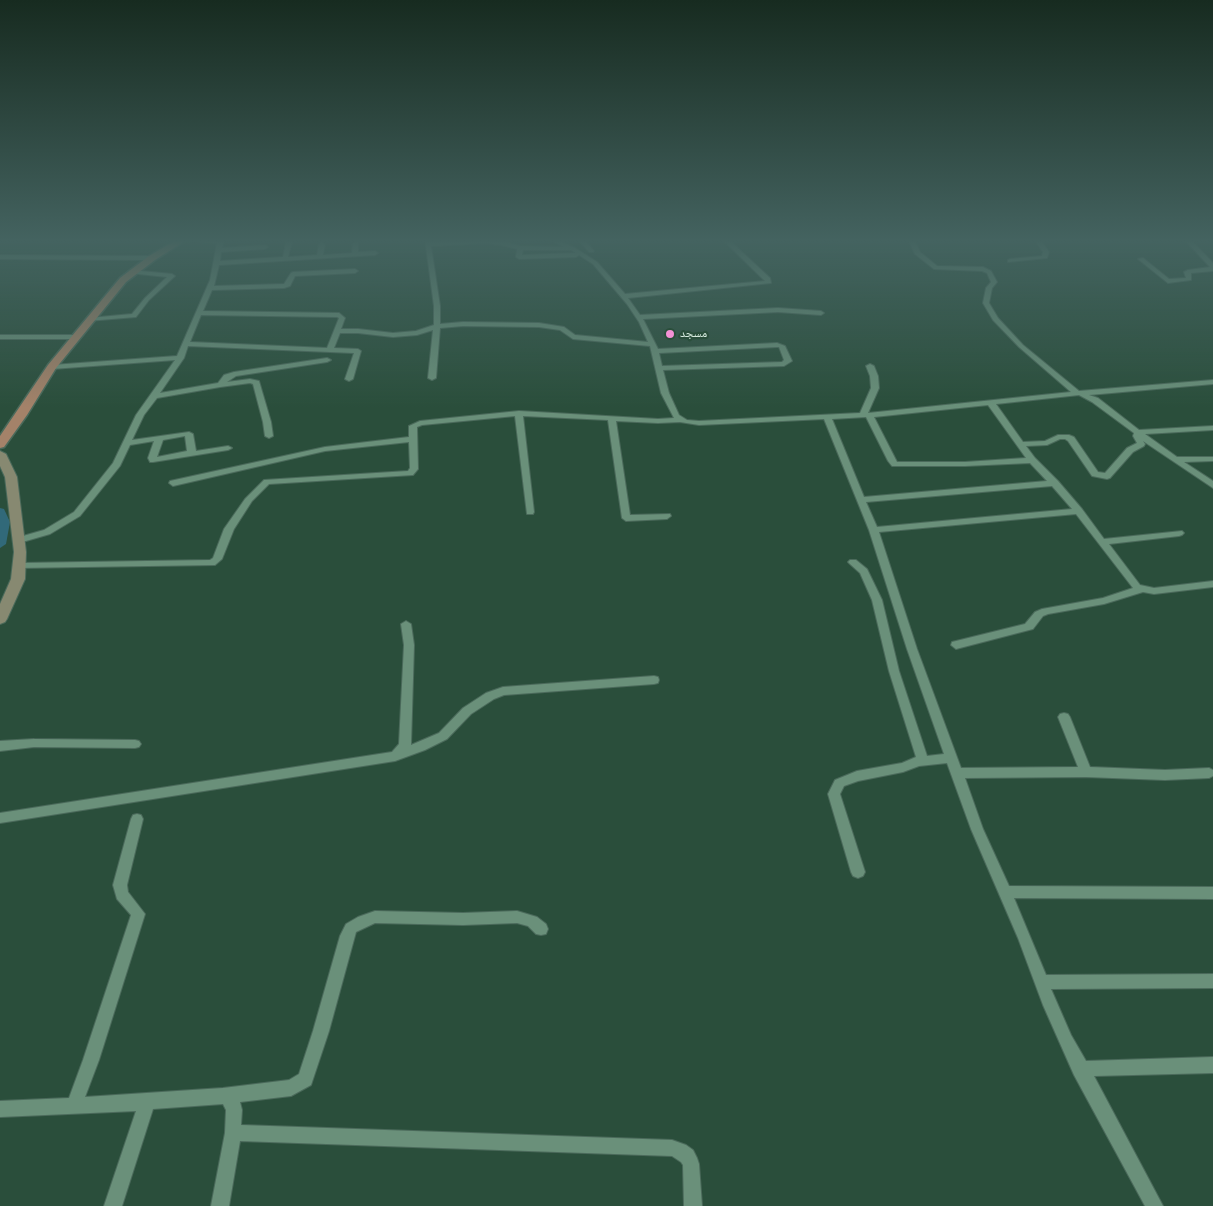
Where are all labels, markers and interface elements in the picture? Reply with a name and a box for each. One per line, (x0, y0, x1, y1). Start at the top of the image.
place label: مسجد (680, 327, 707, 341)
marker: مسجد (664, 328, 676, 340)

